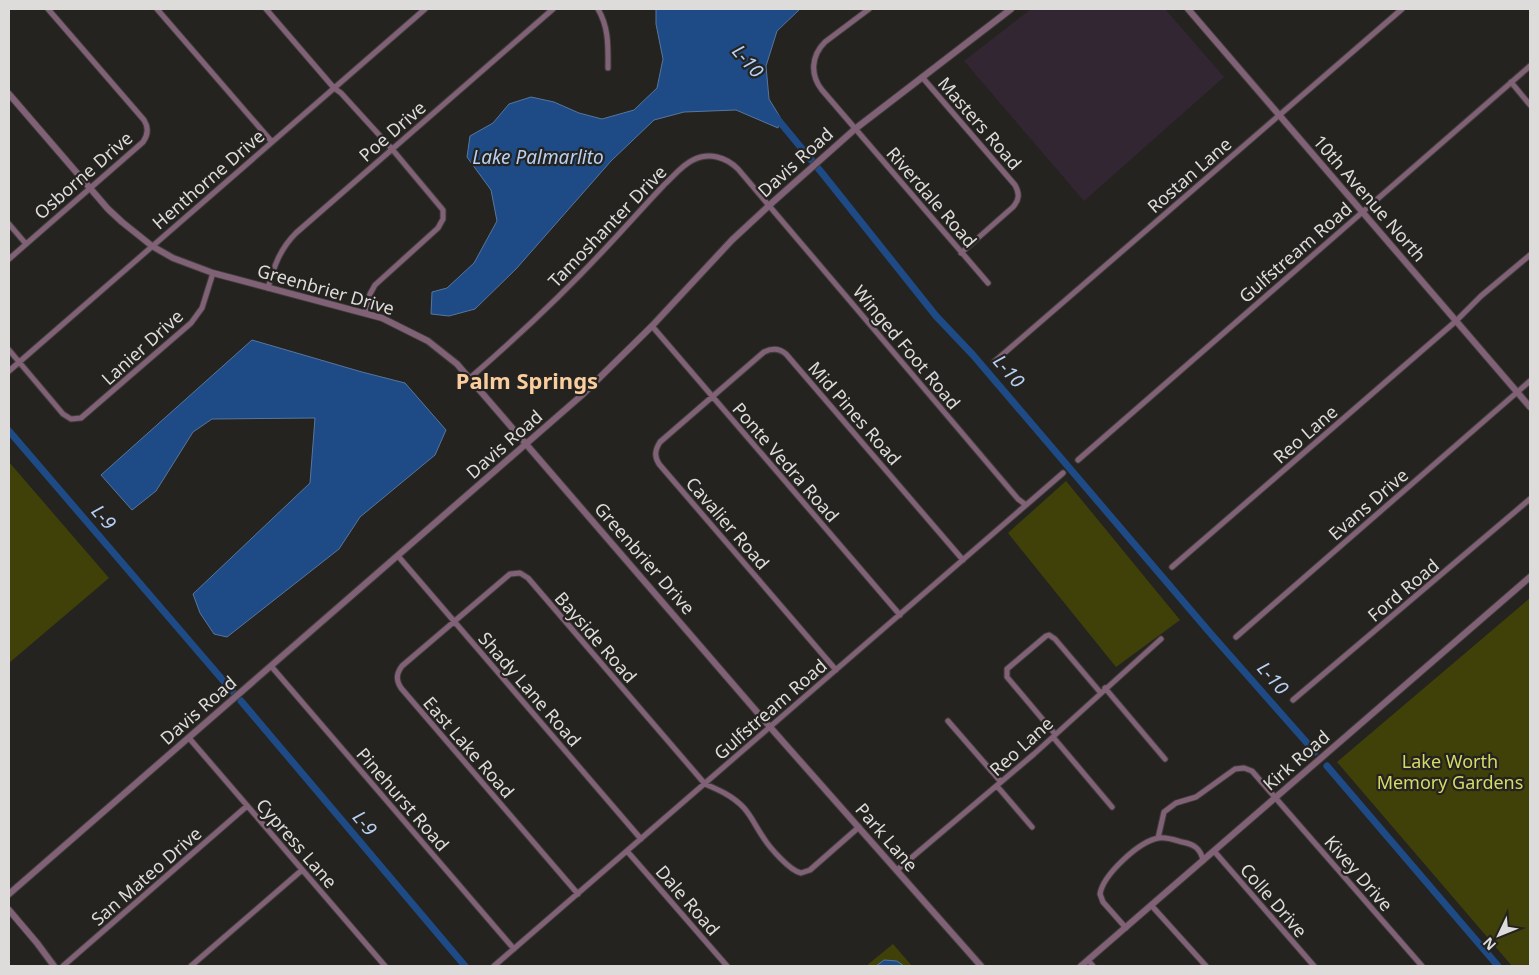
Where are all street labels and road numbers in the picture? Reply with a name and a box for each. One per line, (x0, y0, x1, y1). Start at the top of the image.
street label: Masters Road (933, 71, 1027, 175)
street label: Poe Drive (354, 95, 430, 167)
street label: Davis Road (752, 122, 838, 202)
street label: Henthorne Drive (147, 124, 269, 234)
street label: Osborne Drive (29, 126, 137, 224)
street label: 10th Avenue North (1308, 130, 1432, 266)
street label: Rostan Lane (1142, 132, 1236, 218)
street label: Riverdale Road (882, 142, 982, 252)
street label: Tamoshanter Drive (543, 160, 671, 292)
street label: Gulfstream Road (1233, 196, 1357, 308)
street label: Greenbrier Drive (255, 258, 397, 320)
street label: Winged Foot Road (848, 280, 966, 414)
street label: Lanier Drive (96, 304, 188, 390)
street label: Mid Pines Road (803, 356, 907, 470)
street label: Ponte Vedra Road (727, 397, 845, 527)
street label: Reo Lane (1268, 399, 1342, 469)
street label: Davis Road (461, 404, 547, 484)
street label: Evans Drive (1323, 463, 1413, 545)
street label: Cavalier Road (681, 472, 775, 574)
street label: Greenbrier Drive (590, 497, 700, 619)
street label: Ford Road (1362, 553, 1444, 627)
street label: Bayside Road (550, 586, 642, 688)
street label: Shady Lane Road (473, 626, 587, 752)
street label: Gulfstream Road (708, 653, 832, 765)
street label: Davis Road (155, 670, 241, 750)
street label: East Lake Road (418, 691, 520, 803)
street label: Reo Lane (984, 711, 1058, 781)
street label: Kirk Road (1258, 724, 1334, 796)
street label: Pinehurst Road (351, 742, 455, 856)
street label: Cypress Lane (251, 793, 343, 893)
street label: Park Lane (851, 798, 923, 876)
street label: San Mateo Drive (86, 821, 206, 931)
street label: Kivey Drive (1319, 830, 1399, 916)
street label: Colle Drive (1235, 858, 1313, 942)
street label: Dale Road (651, 860, 725, 940)

